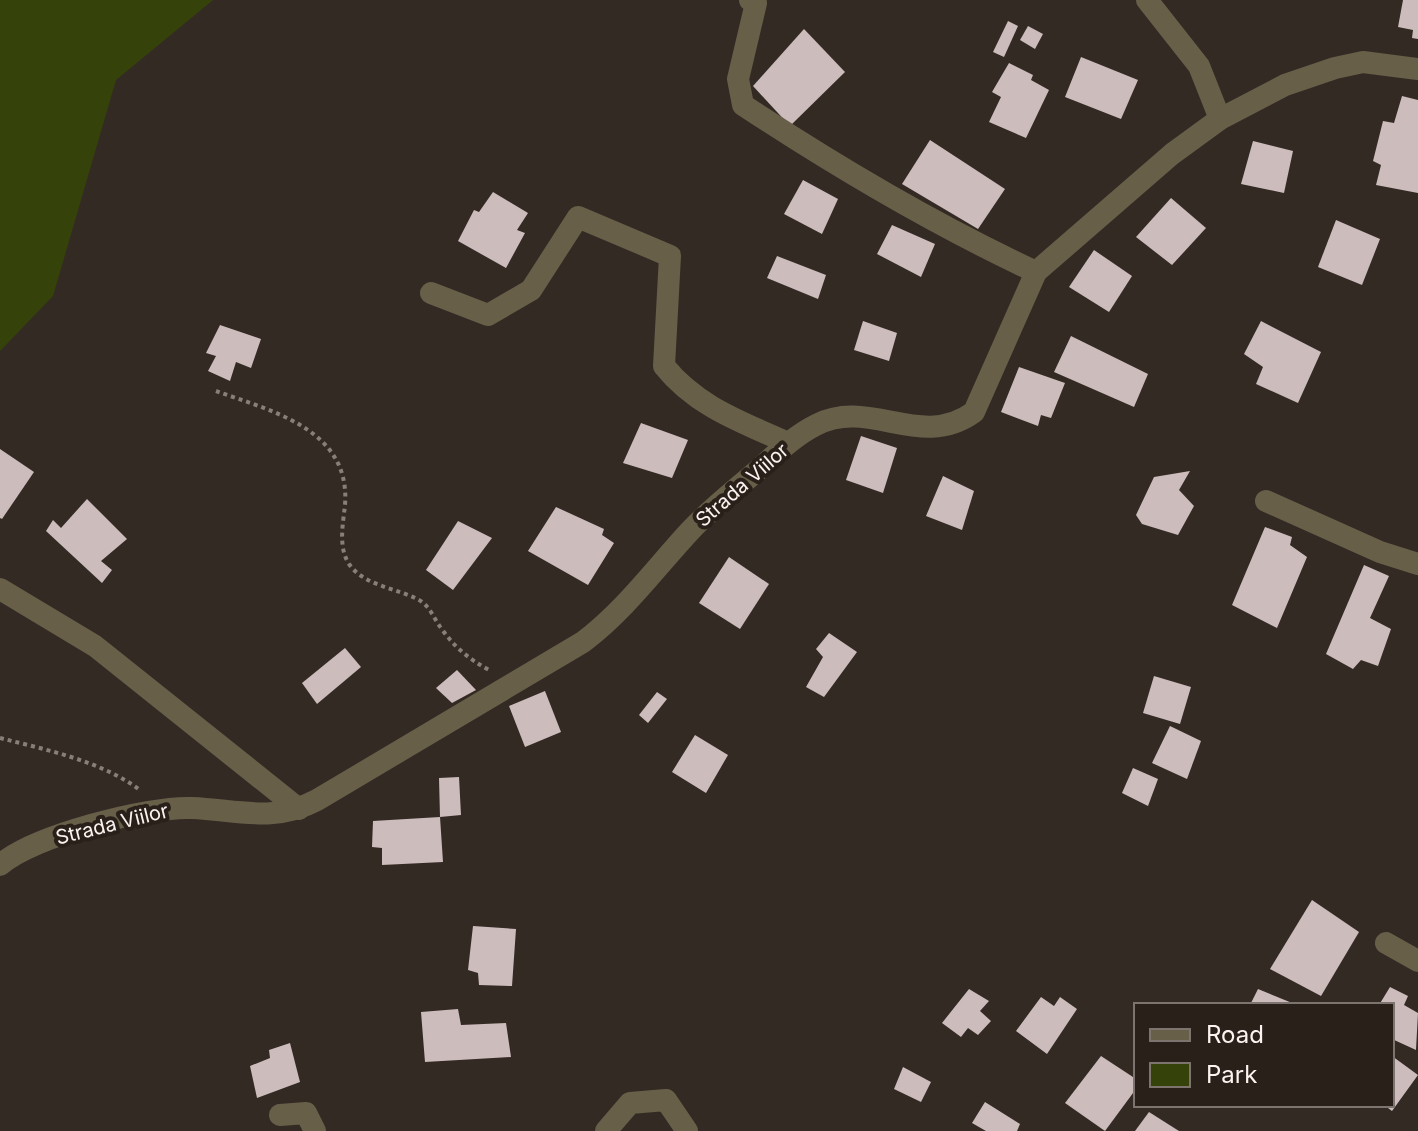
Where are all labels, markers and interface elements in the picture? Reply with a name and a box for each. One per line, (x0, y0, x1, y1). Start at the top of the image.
street label: Strada Viilor (691, 438, 794, 532)
street label: Strada Viilor (53, 798, 171, 850)
legend (1134, 1003, 1394, 1107)
text: Road (1206, 1020, 1264, 1049)
text: Park (1206, 1060, 1257, 1089)

